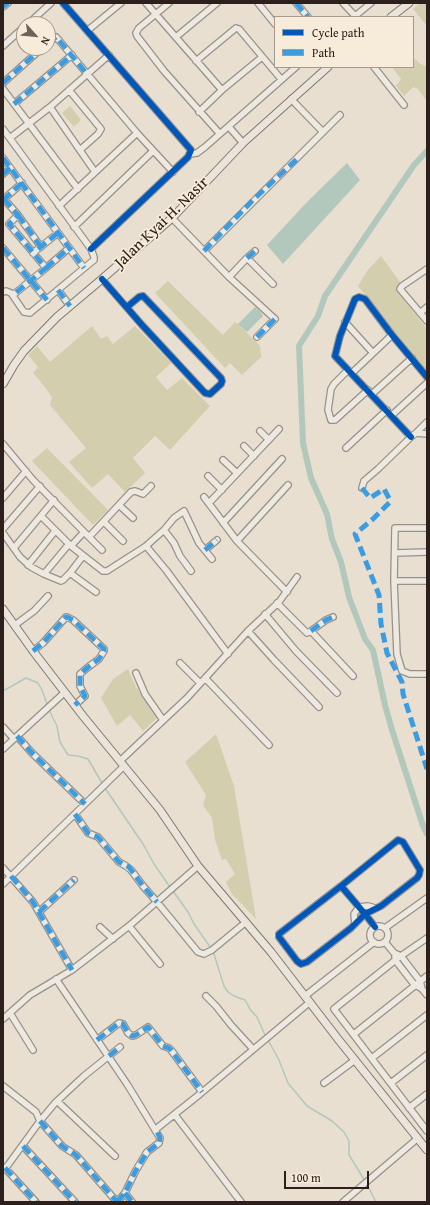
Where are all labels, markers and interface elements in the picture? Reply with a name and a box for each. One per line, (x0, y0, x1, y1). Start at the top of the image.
north arrow (16, 16, 56, 56)
legend (274, 16, 414, 68)
text: Cycle path (312, 24, 364, 41)
text: N (37, 34, 55, 48)
text: Path (312, 44, 335, 61)
street label: Jalan Kyai H. Nasir (111, 173, 213, 273)
scale bar (286, 1163, 371, 1189)
text: 100 m (291, 1169, 321, 1186)

